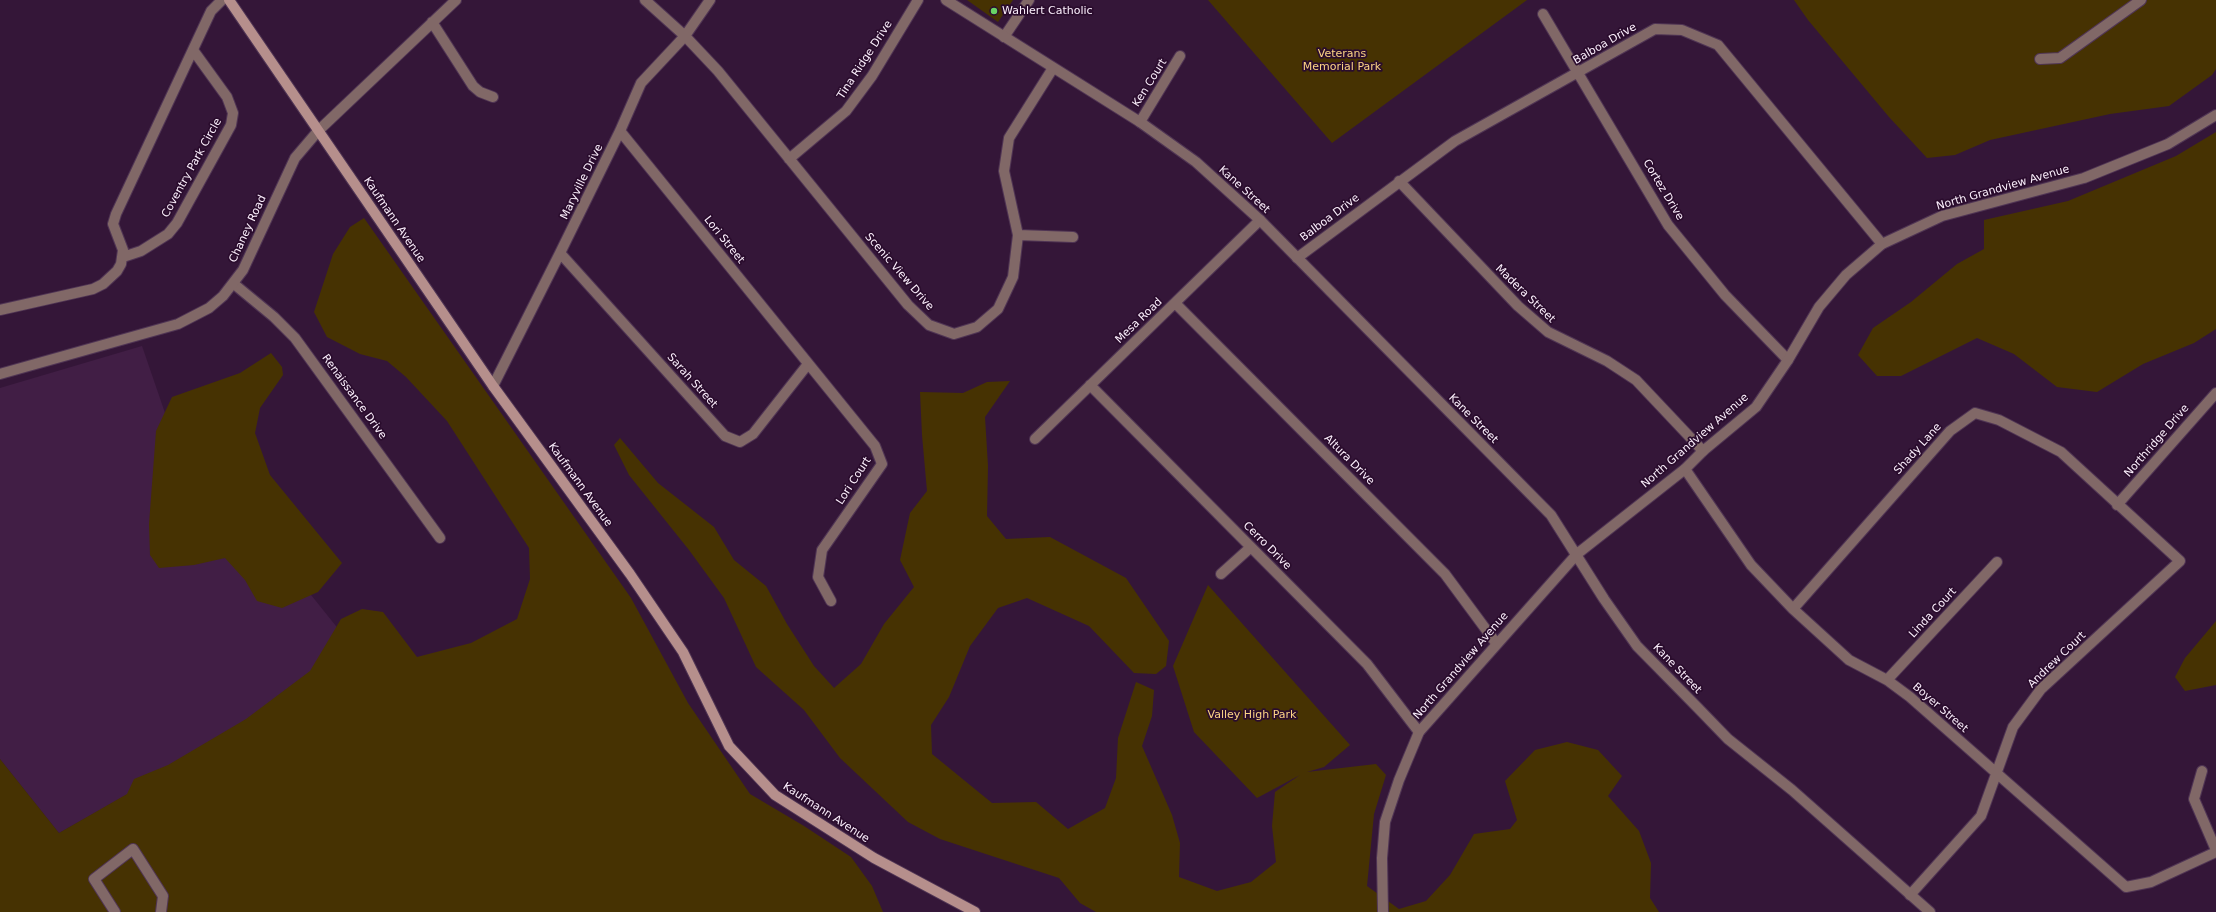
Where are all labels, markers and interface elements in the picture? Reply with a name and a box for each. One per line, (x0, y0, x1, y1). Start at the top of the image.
place label: Wahlert Catholic (1002, 4, 1093, 18)
marker: Wahlert Catholic (989, 6, 999, 16)
street label: Tina Ridge Drive (835, 18, 895, 102)
street label: Balboa Drive (1571, 21, 1639, 67)
park label: Veterans Memorial Park (1303, 47, 1381, 73)
street label: Ken Court (1130, 57, 1170, 109)
street label: Coventry Park Circle (159, 116, 225, 220)
street label: Maryville Drive (558, 142, 606, 222)
street label: Cortez Drive (1640, 157, 1686, 223)
street label: North Grandview Avenue (1935, 163, 2071, 213)
street label: Kane Street (1216, 164, 1272, 216)
street label: Kaufmann Avenue (360, 175, 428, 265)
street label: Balboa Drive (1298, 191, 1362, 245)
street label: Chaney Road (227, 193, 269, 265)
street label: Lori Street (701, 214, 747, 266)
street label: Scenic View Drive (862, 231, 936, 313)
street label: Madera Street (1492, 262, 1558, 326)
street label: Mesa Road (1113, 295, 1165, 347)
street label: Sarah Street (664, 351, 720, 411)
street label: Renaissance Drive (319, 352, 389, 442)
street label: North Grandview Avenue (1639, 391, 1751, 491)
street label: Kane Street (1446, 392, 1500, 446)
street label: Northridge Drive (2122, 402, 2192, 480)
street label: Shady Lane (1892, 421, 1944, 477)
street label: Altura Drive (1321, 432, 1377, 488)
street label: Kaufmann Avenue (545, 441, 615, 529)
street label: Lori Court (834, 455, 874, 507)
street label: Cerro Drive (1240, 519, 1294, 573)
street label: Linda Court (1906, 585, 1960, 641)
street label: North Grandview Avenue (1411, 610, 1511, 722)
street label: Andrew Court (2025, 629, 2089, 691)
street label: Kane Street (1650, 641, 1704, 697)
street label: Boyer Street (1910, 680, 1970, 736)
park label: Valley High Park (1208, 708, 1296, 722)
street label: Kaufmann Avenue (780, 780, 872, 846)

